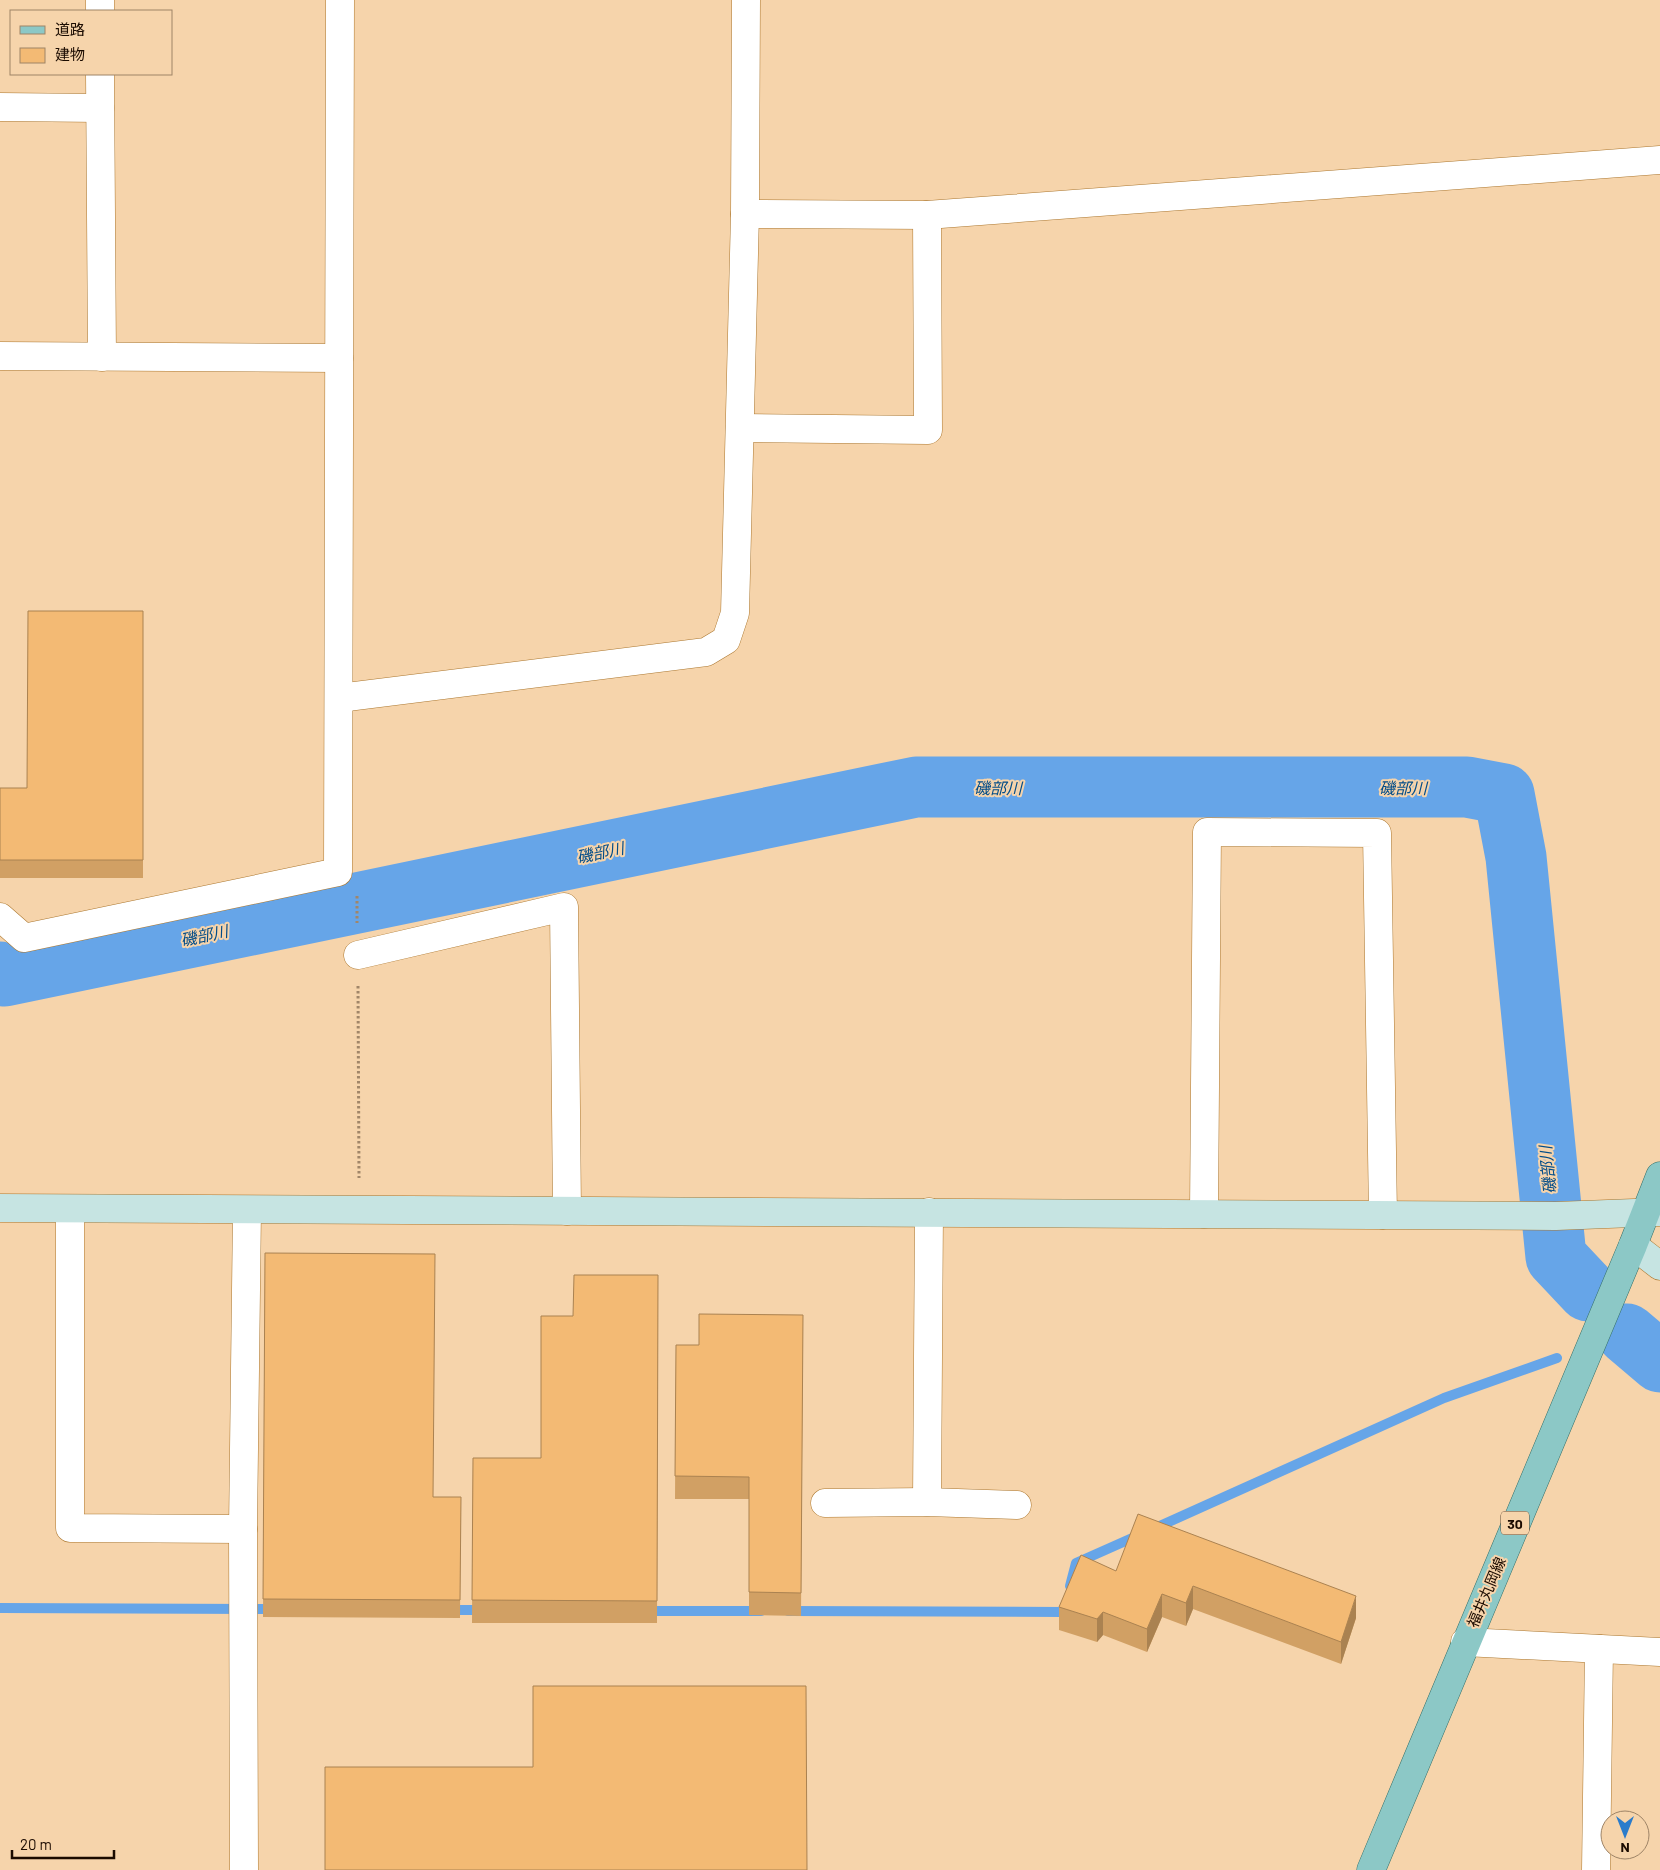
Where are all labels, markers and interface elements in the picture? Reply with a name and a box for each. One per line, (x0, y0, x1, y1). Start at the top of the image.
legend (10, 10, 172, 75)
text: 道路 (55, 20, 85, 38)
text: 建物 (55, 45, 85, 63)
water label: 磯部川 (974, 778, 1024, 797)
water label: 磯部川 (1379, 778, 1429, 797)
water label: 磯部川 (575, 837, 627, 866)
water label: 磯部川 (179, 920, 231, 949)
water label: 磯部川 (1535, 1143, 1559, 1195)
road number: 30 (1501, 1512, 1529, 1535)
street label: 福井丸岡線 (1463, 1554, 1509, 1630)
north arrow (1600, 1810, 1650, 1860)
scale bar (12, 1828, 115, 1860)
text: 20 m (20, 1835, 52, 1853)
text: N (1620, 1840, 1630, 1857)

